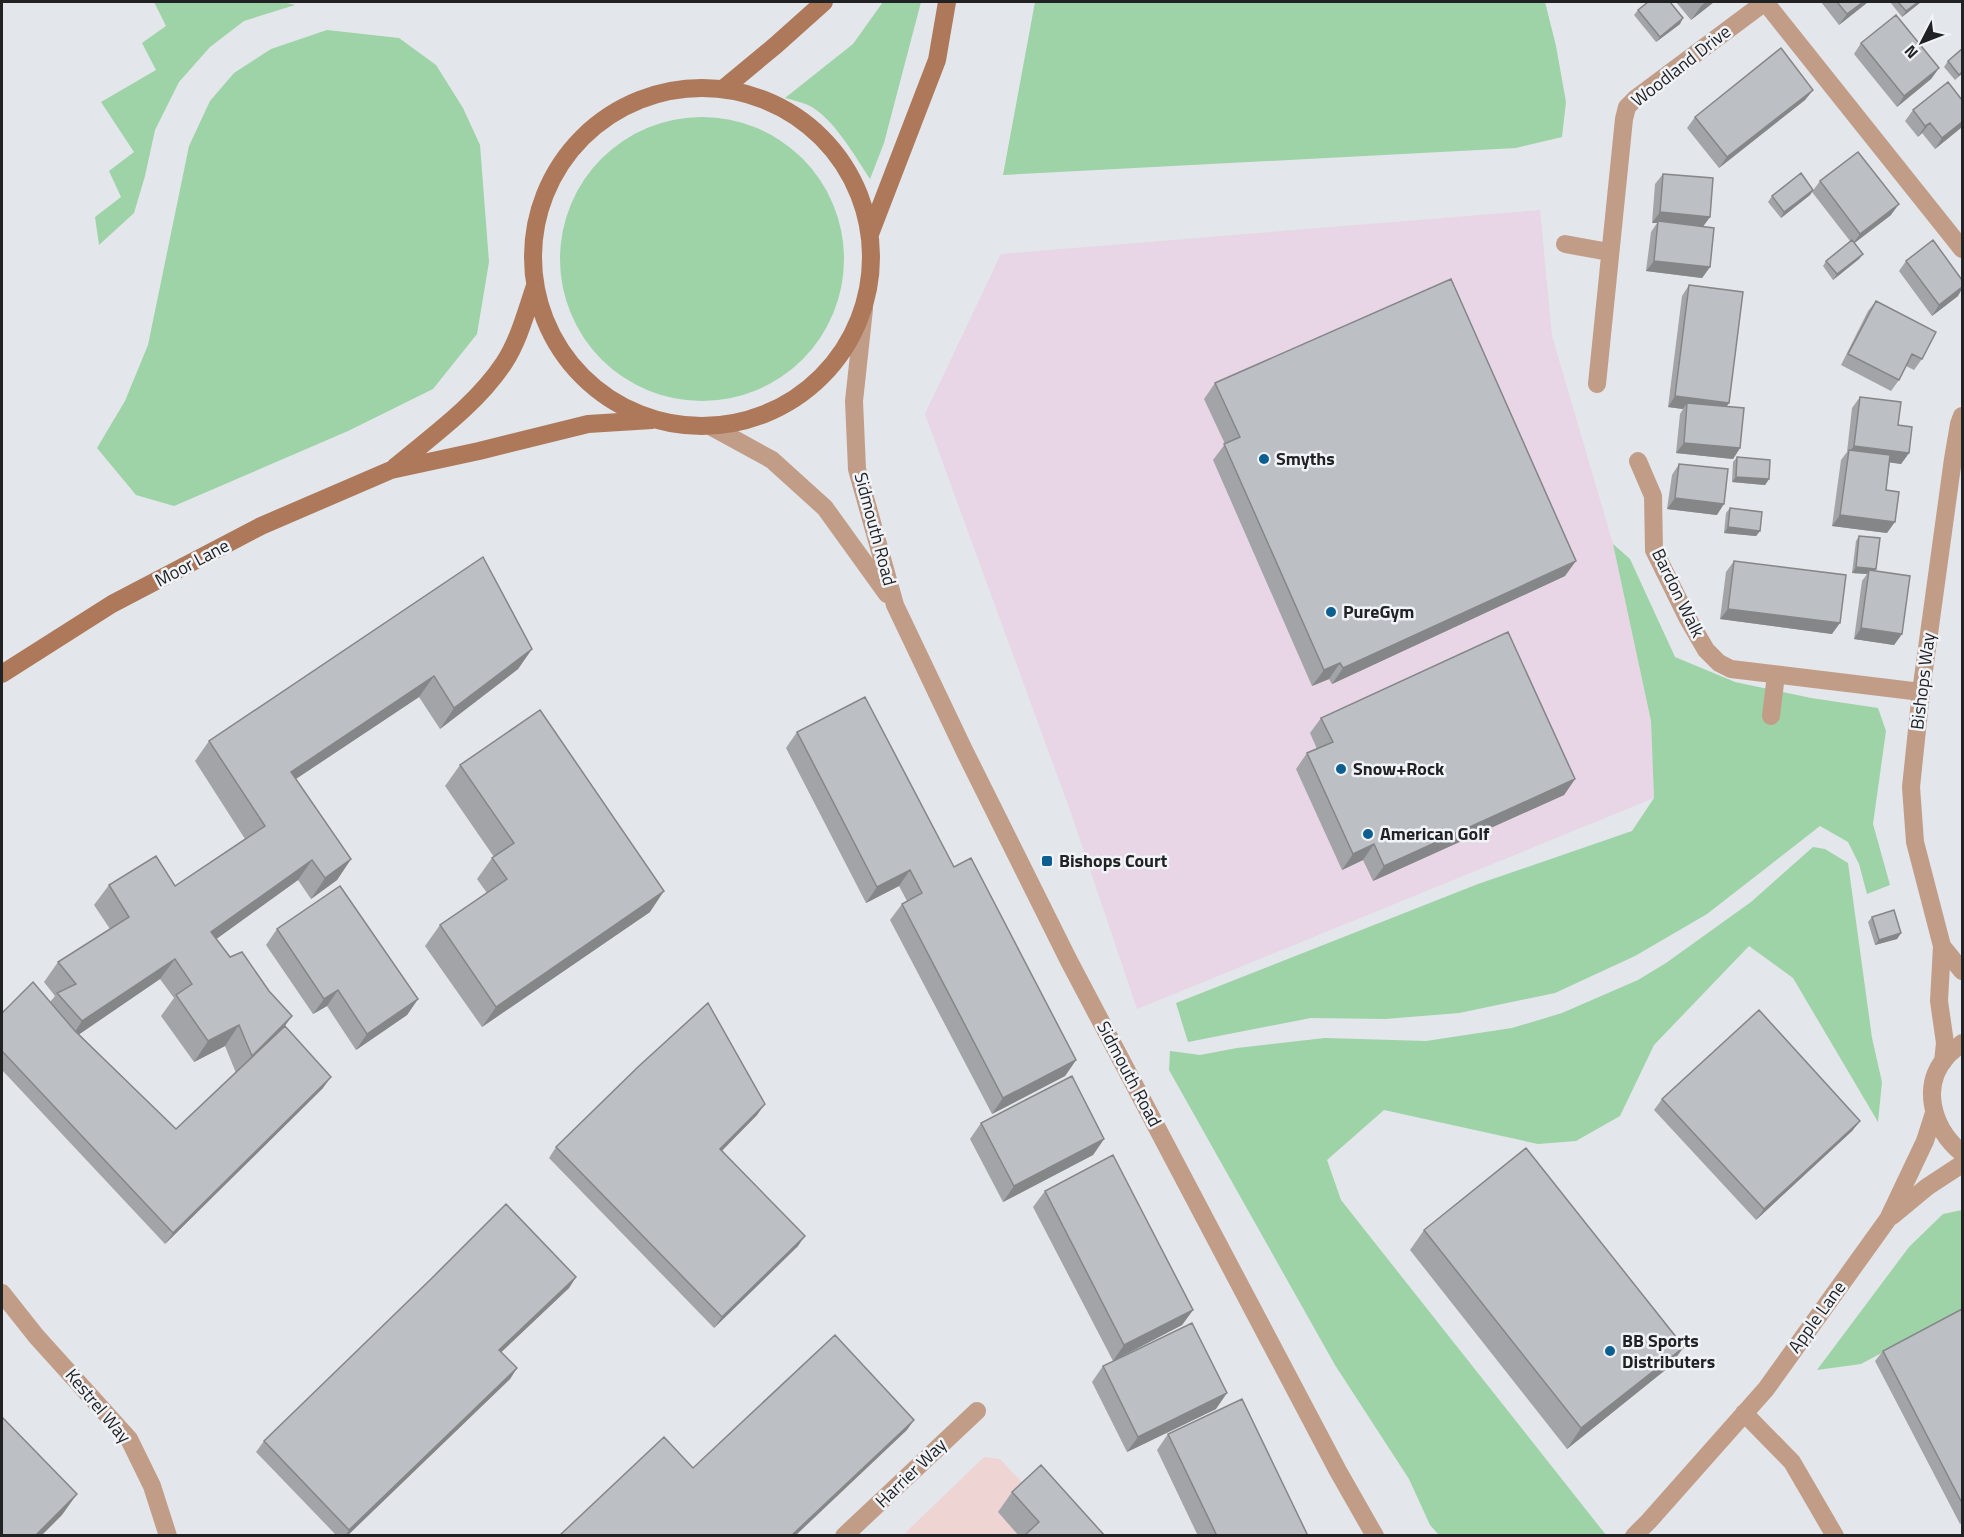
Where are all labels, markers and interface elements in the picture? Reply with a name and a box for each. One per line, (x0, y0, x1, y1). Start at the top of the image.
north arrow (1892, 12, 1952, 72)
street label: Woodland Drive (1625, 18, 1736, 113)
text: N (1898, 40, 1923, 64)
place label: Smyths (1276, 445, 1335, 472)
marker: Smyths (1257, 452, 1271, 466)
street label: Sidmouth Road (847, 469, 904, 589)
street label: Moor Lane (150, 532, 234, 593)
street label: Bardon Walk (1645, 544, 1712, 642)
place label: PureGym (1343, 598, 1414, 625)
marker: PureGym (1324, 605, 1338, 619)
street label: Bishops Way (1903, 631, 1942, 731)
place label: Snow+Rock (1353, 755, 1445, 782)
marker: Snow+Rock (1334, 762, 1348, 776)
place label: American Golf (1380, 820, 1490, 847)
marker: American Golf (1361, 827, 1375, 841)
place label: Bishops Court (1059, 847, 1168, 874)
marker: Bishops Court (1040, 854, 1054, 868)
street label: Sidmouth Road (1090, 1016, 1169, 1131)
street label: Apple Lane (1781, 1275, 1852, 1358)
place label: BB Sports Distributers (1622, 1327, 1715, 1375)
marker: BB Sports Distributers (1603, 1344, 1617, 1358)
street label: Kestrel Way (59, 1362, 138, 1449)
street label: Harrier Way (869, 1431, 953, 1514)

